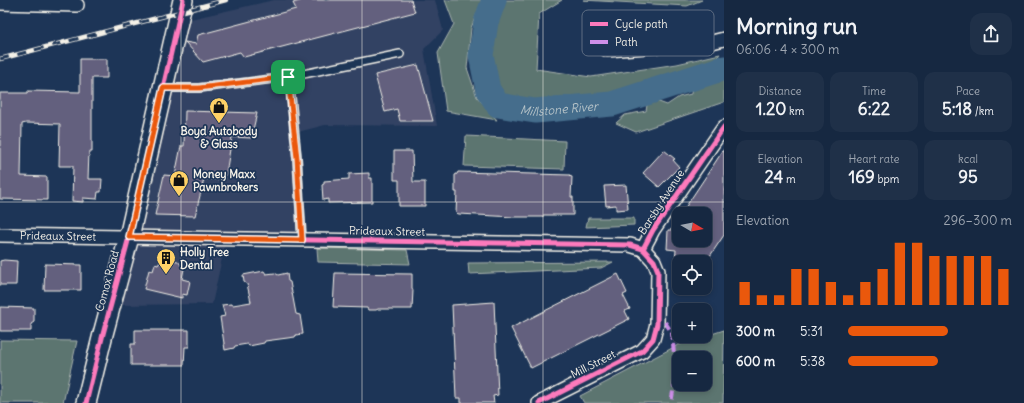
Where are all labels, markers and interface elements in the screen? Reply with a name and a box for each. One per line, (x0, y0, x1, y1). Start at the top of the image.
legend (582, 10, 714, 56)
text: Morning run (736, 12, 858, 40)
button: share (970, 13, 1012, 55)
text: Cycle path (615, 17, 668, 31)
text: Path (615, 35, 638, 49)
text: 06:06 · 4 × 300 m (736, 41, 839, 58)
pin (271, 60, 305, 94)
icon: arrive (277, 66, 299, 88)
text: Distance (759, 84, 801, 98)
text: Time (862, 84, 886, 98)
text: Pace (956, 84, 980, 98)
shop icon: Boyd Autobody & Glass (208, 96, 230, 124)
water label: Millstone River (519, 98, 600, 119)
text: 1.20 (756, 98, 786, 120)
text: 6:22 (858, 98, 890, 120)
text: 5:18 (942, 98, 972, 120)
text: km (786, 104, 804, 118)
text: /km (972, 104, 994, 118)
place label: Boyd Autobody & Glass (180, 124, 258, 151)
text: Elevation (757, 152, 803, 166)
text: Heart rate (848, 152, 900, 166)
text: kcal (958, 152, 978, 166)
text: 24 (764, 166, 783, 188)
text: 169 (849, 166, 875, 188)
text: 95 (958, 166, 978, 188)
place label: Money Maxx Pawnbrokers (193, 167, 258, 194)
street label: Barsby Avenue (635, 167, 687, 237)
shop icon: Money Maxx Pawnbrokers (168, 169, 190, 197)
text: m (783, 172, 796, 186)
text: bpm (875, 172, 899, 186)
north arrow (672, 207, 712, 247)
map controls (672, 207, 712, 391)
text: Elevation (736, 212, 789, 229)
text: 296–300 m (944, 212, 1012, 229)
street label: Prideaux Street (349, 223, 425, 239)
street label: Prideaux Street (20, 228, 96, 244)
place label: Holly Tree Dental (180, 245, 229, 272)
building icon: Holly Tree Dental (155, 247, 177, 275)
street label: Comox Road (92, 248, 122, 313)
button: locate (672, 255, 712, 295)
button: + (672, 303, 712, 343)
text: 300 m (736, 323, 775, 340)
text: 5:31 (800, 323, 823, 340)
street label: Mill Street (568, 347, 618, 381)
button: − (672, 351, 712, 391)
text: 600 m (736, 353, 775, 370)
text: 5:38 (800, 353, 825, 370)

